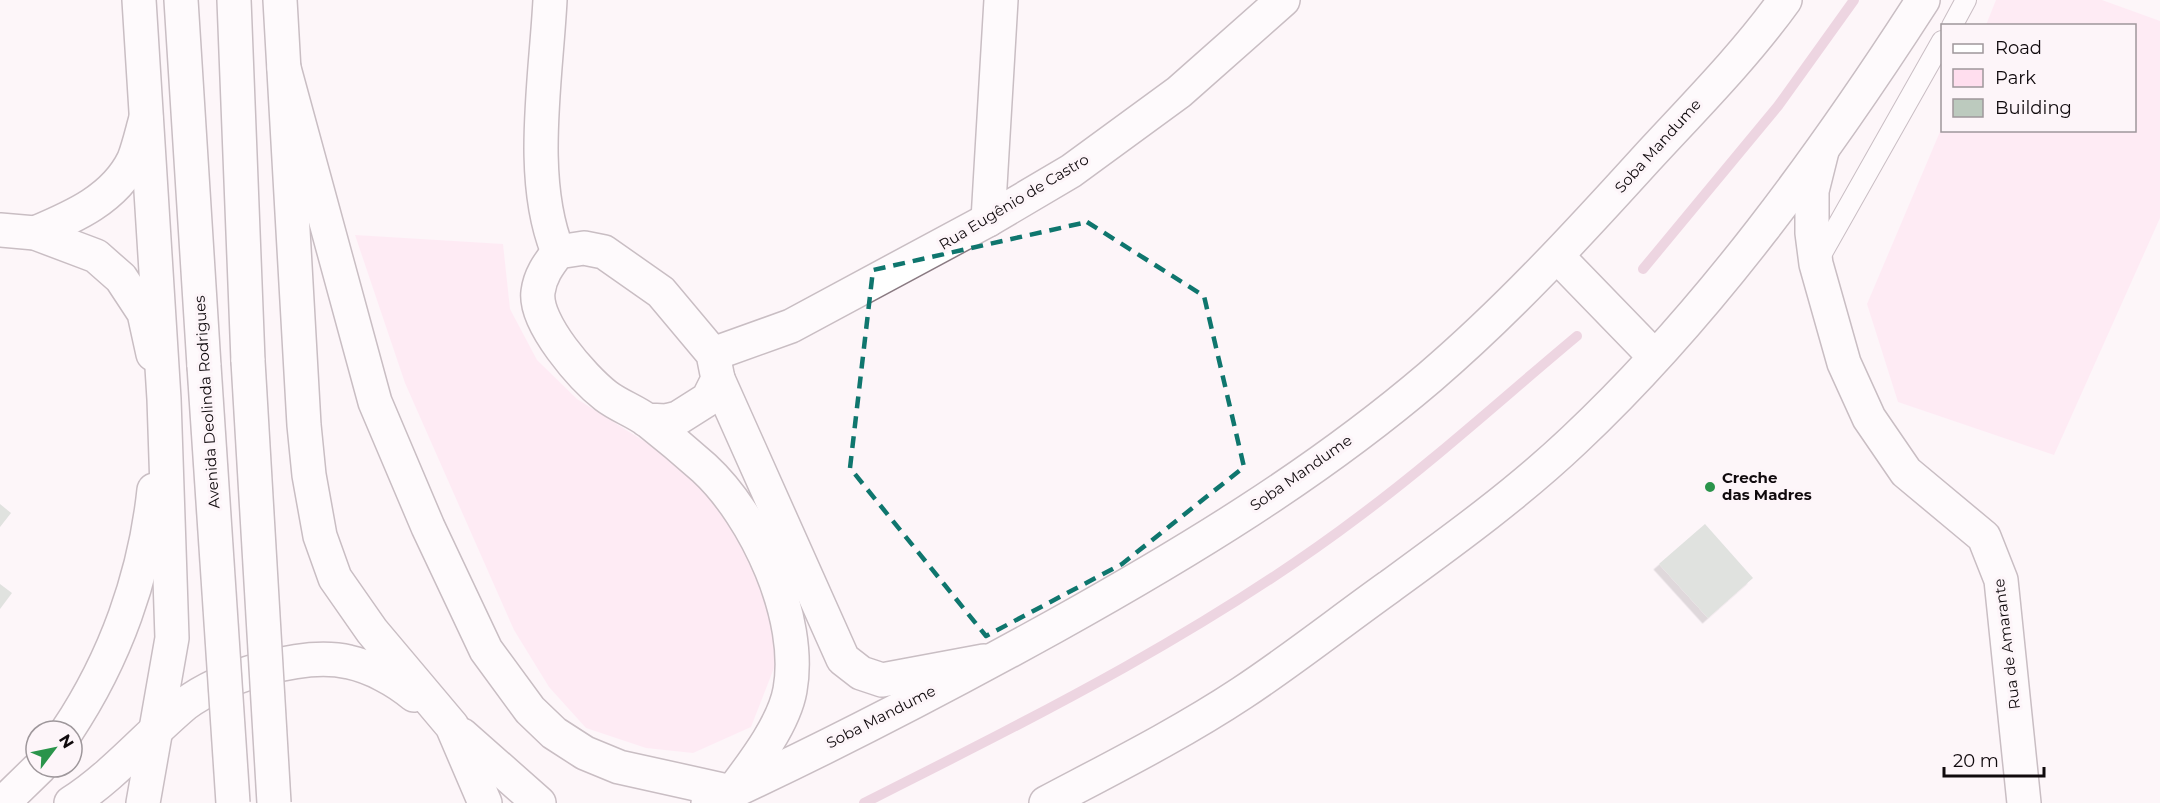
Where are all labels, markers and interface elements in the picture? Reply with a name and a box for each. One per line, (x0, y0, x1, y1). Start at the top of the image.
legend (1941, 24, 2136, 132)
text: Road (1995, 37, 2042, 59)
text: Park (1995, 67, 2036, 89)
street label: Soba Mandume (1610, 95, 1705, 197)
text: Building (1995, 97, 2072, 119)
street label: Rua Eugênio de Castro (935, 149, 1092, 254)
street label: Avenida Deolinda Rodrigues (190, 295, 223, 509)
street label: Soba Mandume (1246, 430, 1355, 515)
place label: Creche das Madres (1722, 468, 1812, 504)
marker: Creche das Madres (1703, 480, 1717, 494)
street label: Rua de Amarante (1989, 578, 2024, 711)
street label: Soba Mandume (823, 681, 939, 752)
north arrow (24, 719, 84, 779)
text: N (55, 731, 78, 752)
scale bar (1944, 740, 2044, 778)
text: 20 m (1953, 750, 1999, 772)

